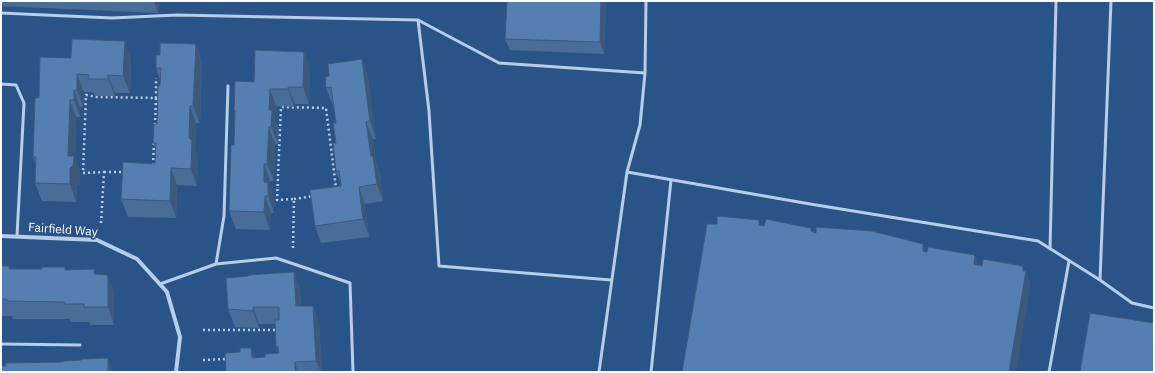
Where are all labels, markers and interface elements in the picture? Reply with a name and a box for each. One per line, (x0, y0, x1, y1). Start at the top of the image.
street label: Fairfield Way (28, 220, 98, 240)

